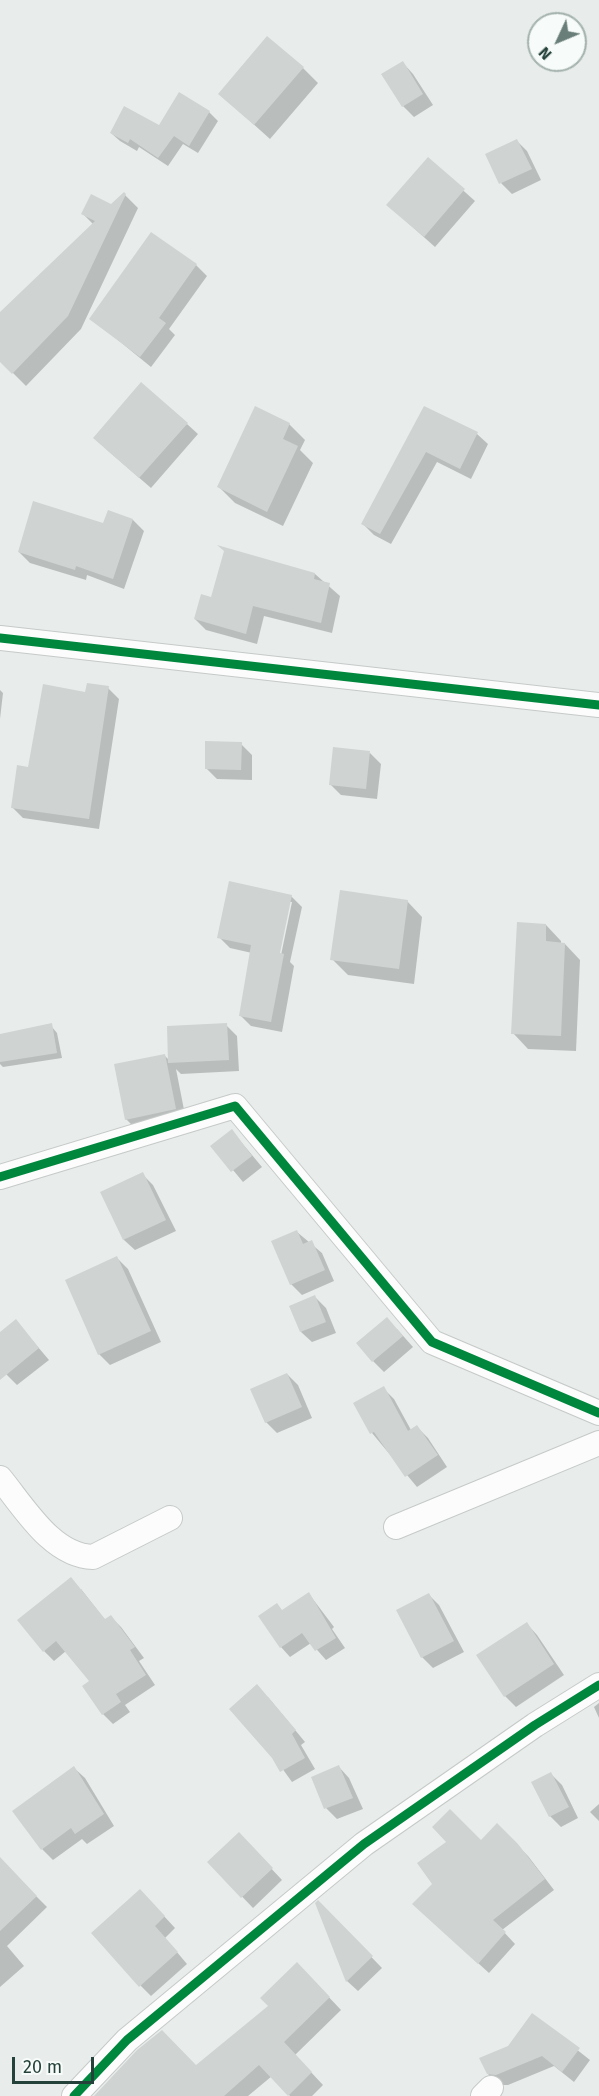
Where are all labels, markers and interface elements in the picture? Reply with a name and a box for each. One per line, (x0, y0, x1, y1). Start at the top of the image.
north arrow (527, 12, 587, 72)
text: N (535, 43, 556, 64)
scale bar (15, 2045, 98, 2083)
text: 20 m (23, 2056, 62, 2078)

